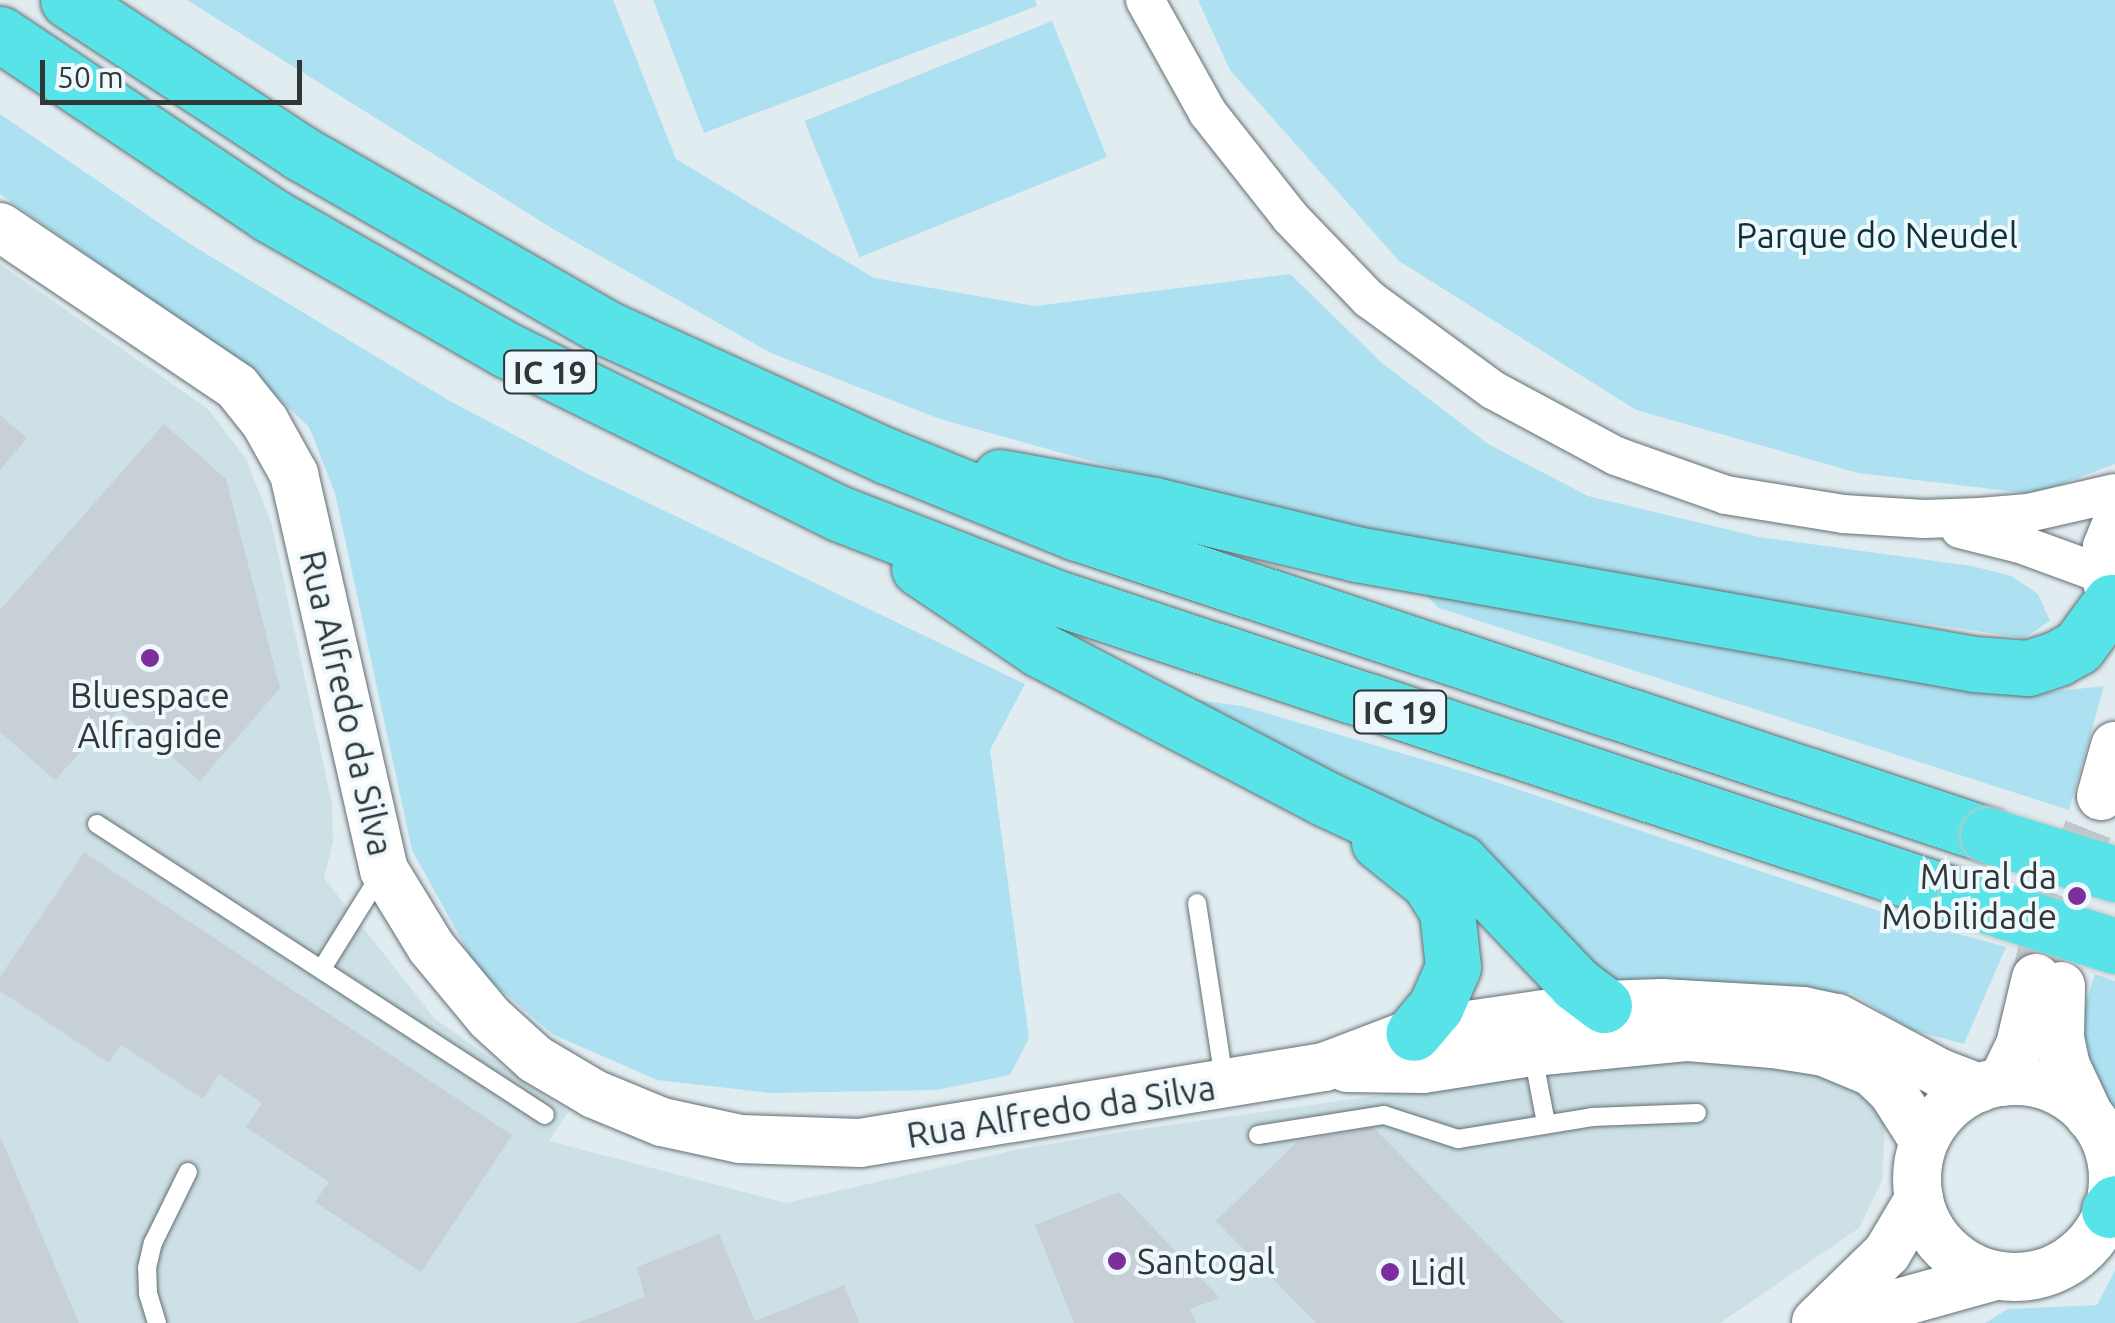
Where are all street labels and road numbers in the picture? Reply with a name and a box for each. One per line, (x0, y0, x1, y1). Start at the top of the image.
road number: IC 19 (502, 345, 598, 399)
street label: Rua Alfredo da Silva (291, 546, 403, 860)
road number: IC 19 (1352, 685, 1448, 739)
street label: Rua Alfredo da Silva (904, 1066, 1218, 1156)

